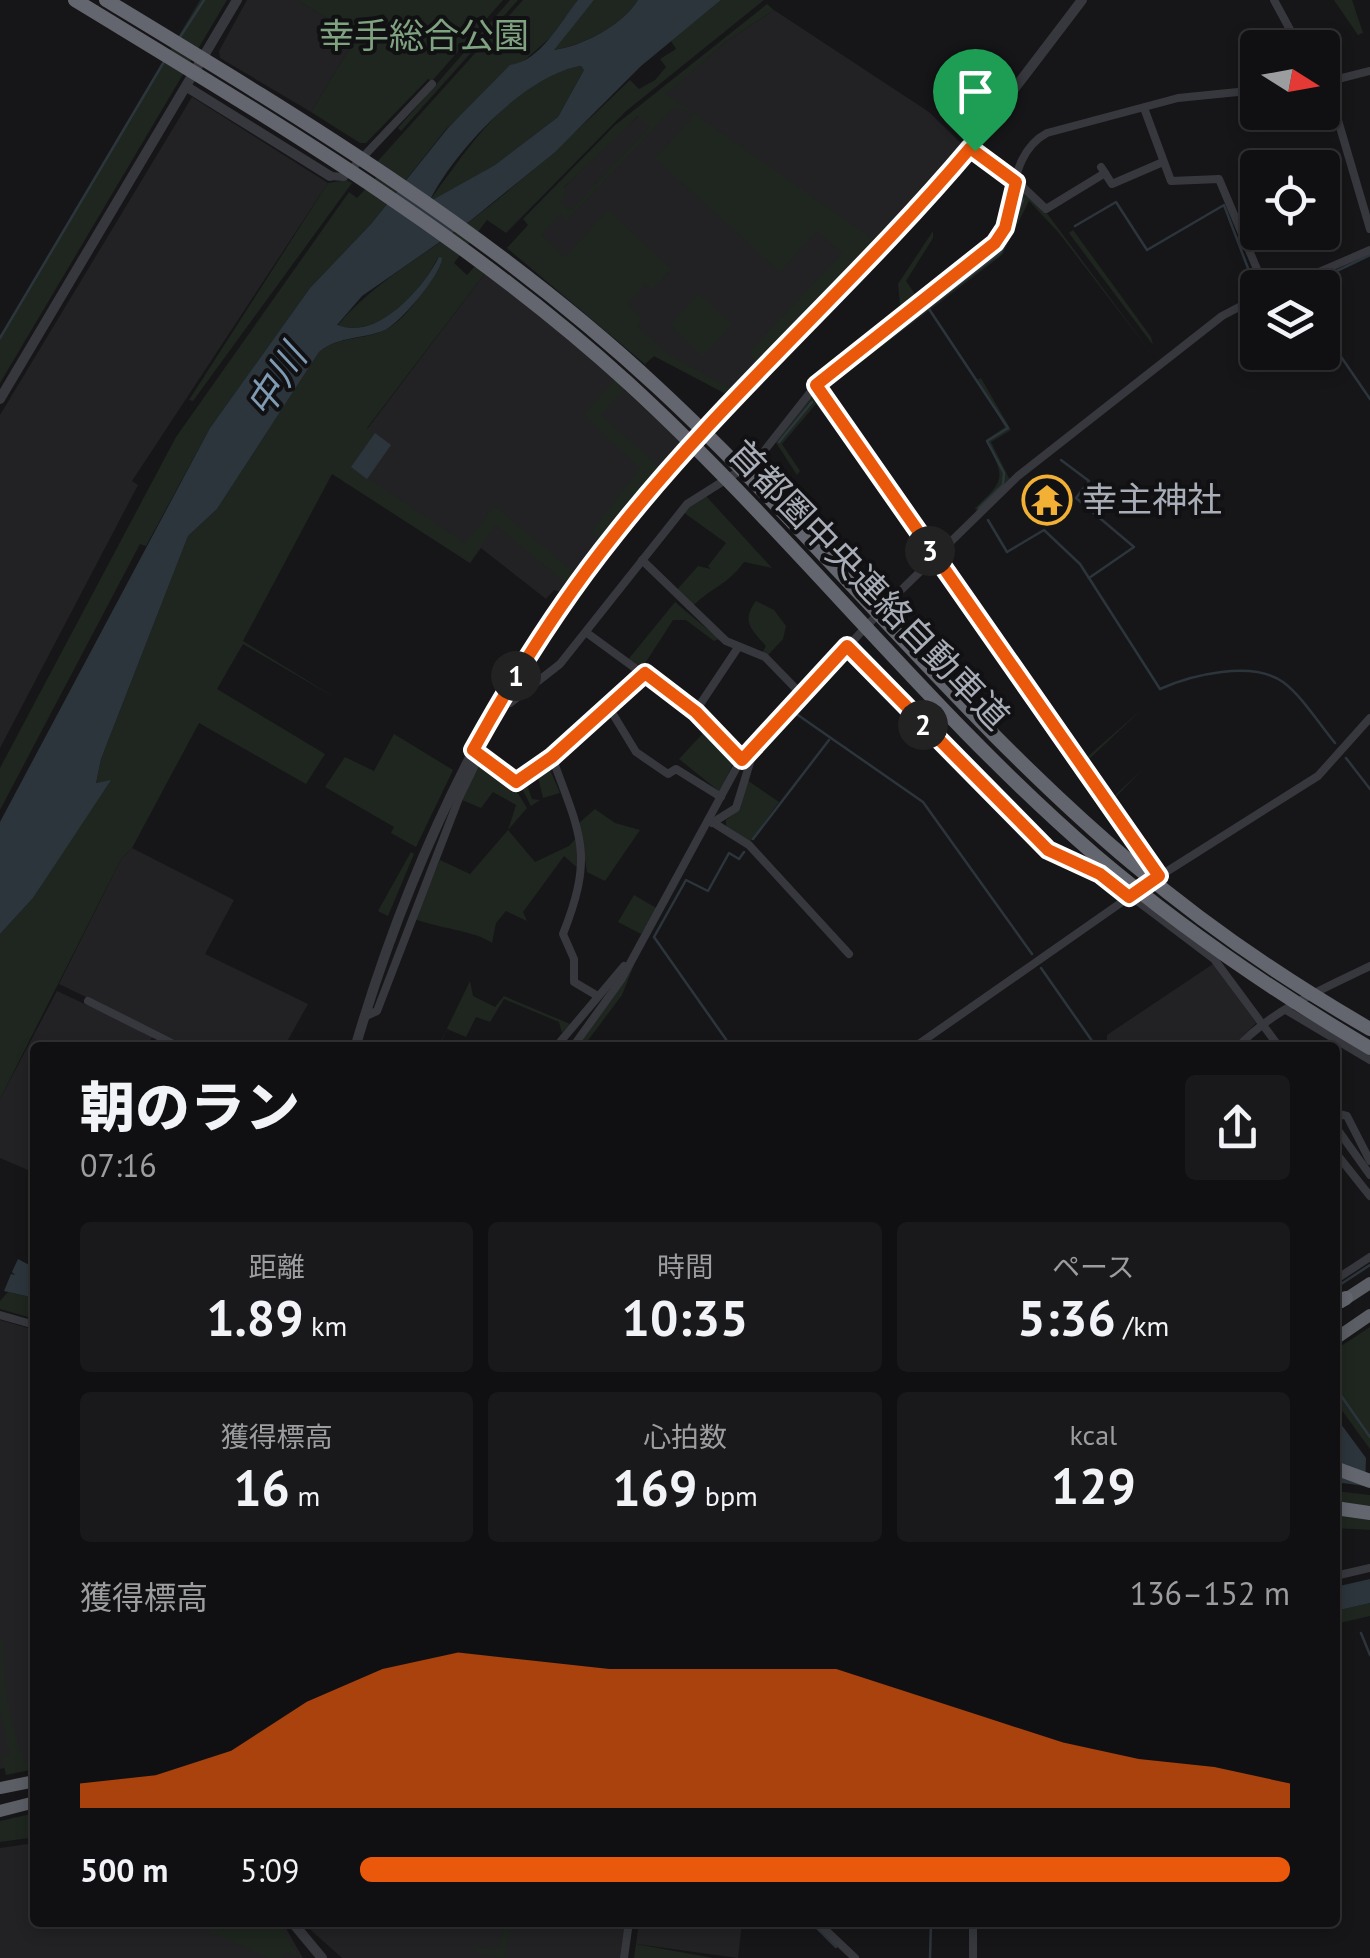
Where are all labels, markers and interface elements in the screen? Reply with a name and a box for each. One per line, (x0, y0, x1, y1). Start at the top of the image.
park label: 幸手総合公園 (319, 12, 529, 58)
north arrow (1240, 30, 1340, 130)
map controls (1240, 30, 1340, 370)
pin (933, 49, 1018, 152)
icon: arrive (948, 64, 1003, 119)
button: locate (1240, 150, 1340, 250)
button: layers (1240, 270, 1340, 370)
water label: 中川 (233, 332, 318, 425)
street label: 首都圏中央連絡自動車道 (719, 430, 1020, 739)
temple icon: 幸主神社 (1021, 474, 1073, 526)
place label: 幸主神社 (1082, 476, 1222, 522)
pin: 3 (905, 526, 955, 576)
text: 3 (922, 532, 938, 569)
pin: 1 (491, 651, 541, 701)
text: 1 (508, 657, 524, 694)
pin: 2 (898, 700, 948, 750)
text: 2 (915, 706, 931, 743)
text: 朝のラン (80, 1071, 300, 1142)
button: share (1185, 1075, 1290, 1180)
text: 07:16 (80, 1144, 157, 1186)
text: 距離 (249, 1248, 305, 1285)
text: 時間 (657, 1248, 713, 1285)
text: ペース (1052, 1248, 1135, 1285)
text: 1.89 (206, 1285, 304, 1350)
text: 10:35 (622, 1285, 748, 1350)
text: 5:36 (1017, 1285, 1116, 1350)
text: km (304, 1307, 347, 1344)
text: /km (1116, 1307, 1169, 1344)
text: kcal (1069, 1416, 1117, 1453)
text: 獲得標高 (221, 1418, 333, 1455)
text: 心拍数 (643, 1418, 727, 1455)
text: 129 (1051, 1453, 1136, 1518)
text: 16 (233, 1455, 290, 1520)
text: 169 (612, 1455, 697, 1520)
text: m (290, 1477, 320, 1514)
text: bpm (697, 1477, 758, 1514)
text: 136–152 m (1130, 1572, 1290, 1614)
text: 獲得標高 (80, 1576, 208, 1618)
text: 500 m (80, 1849, 168, 1891)
text: 5:09 (240, 1849, 299, 1891)

